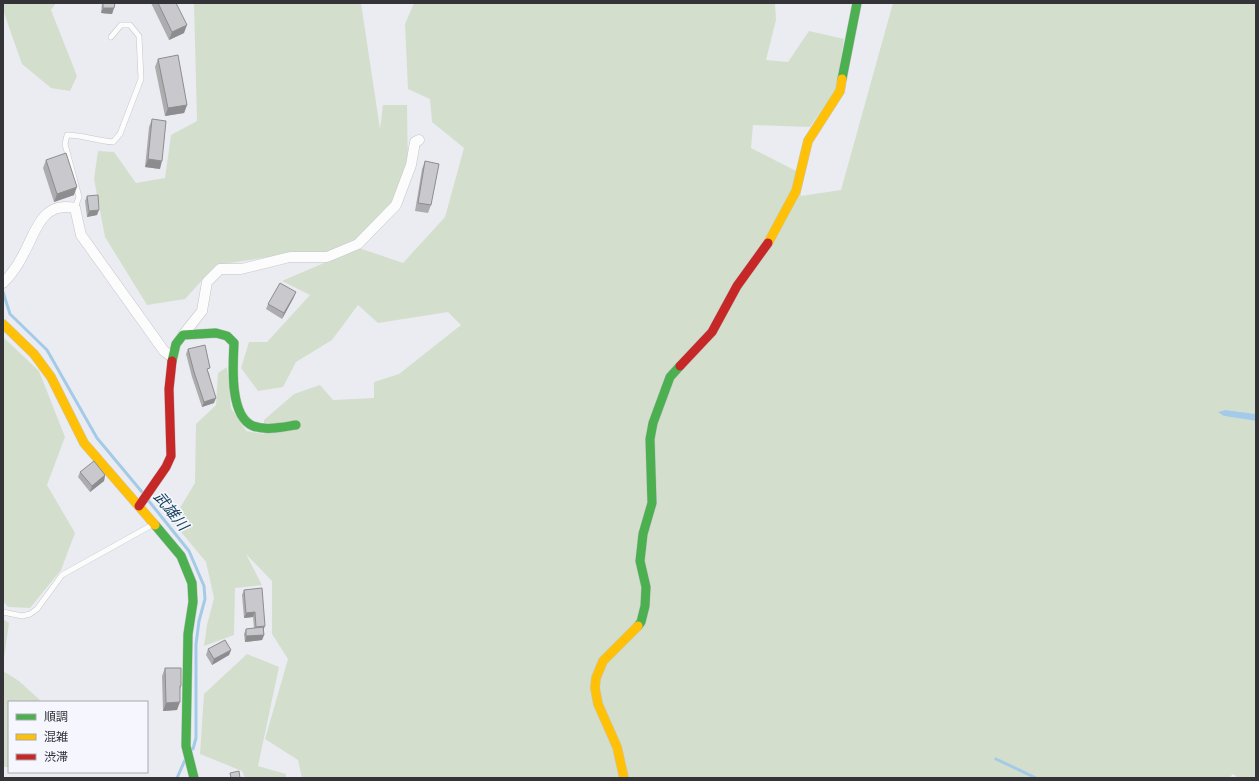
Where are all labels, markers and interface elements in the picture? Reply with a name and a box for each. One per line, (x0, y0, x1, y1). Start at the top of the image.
water label: 武雄川 (151, 487, 194, 535)
legend (8, 701, 148, 773)
text: 順調 (44, 709, 68, 723)
text: 混雑 (44, 729, 68, 743)
text: 渋滞 (44, 749, 68, 763)

